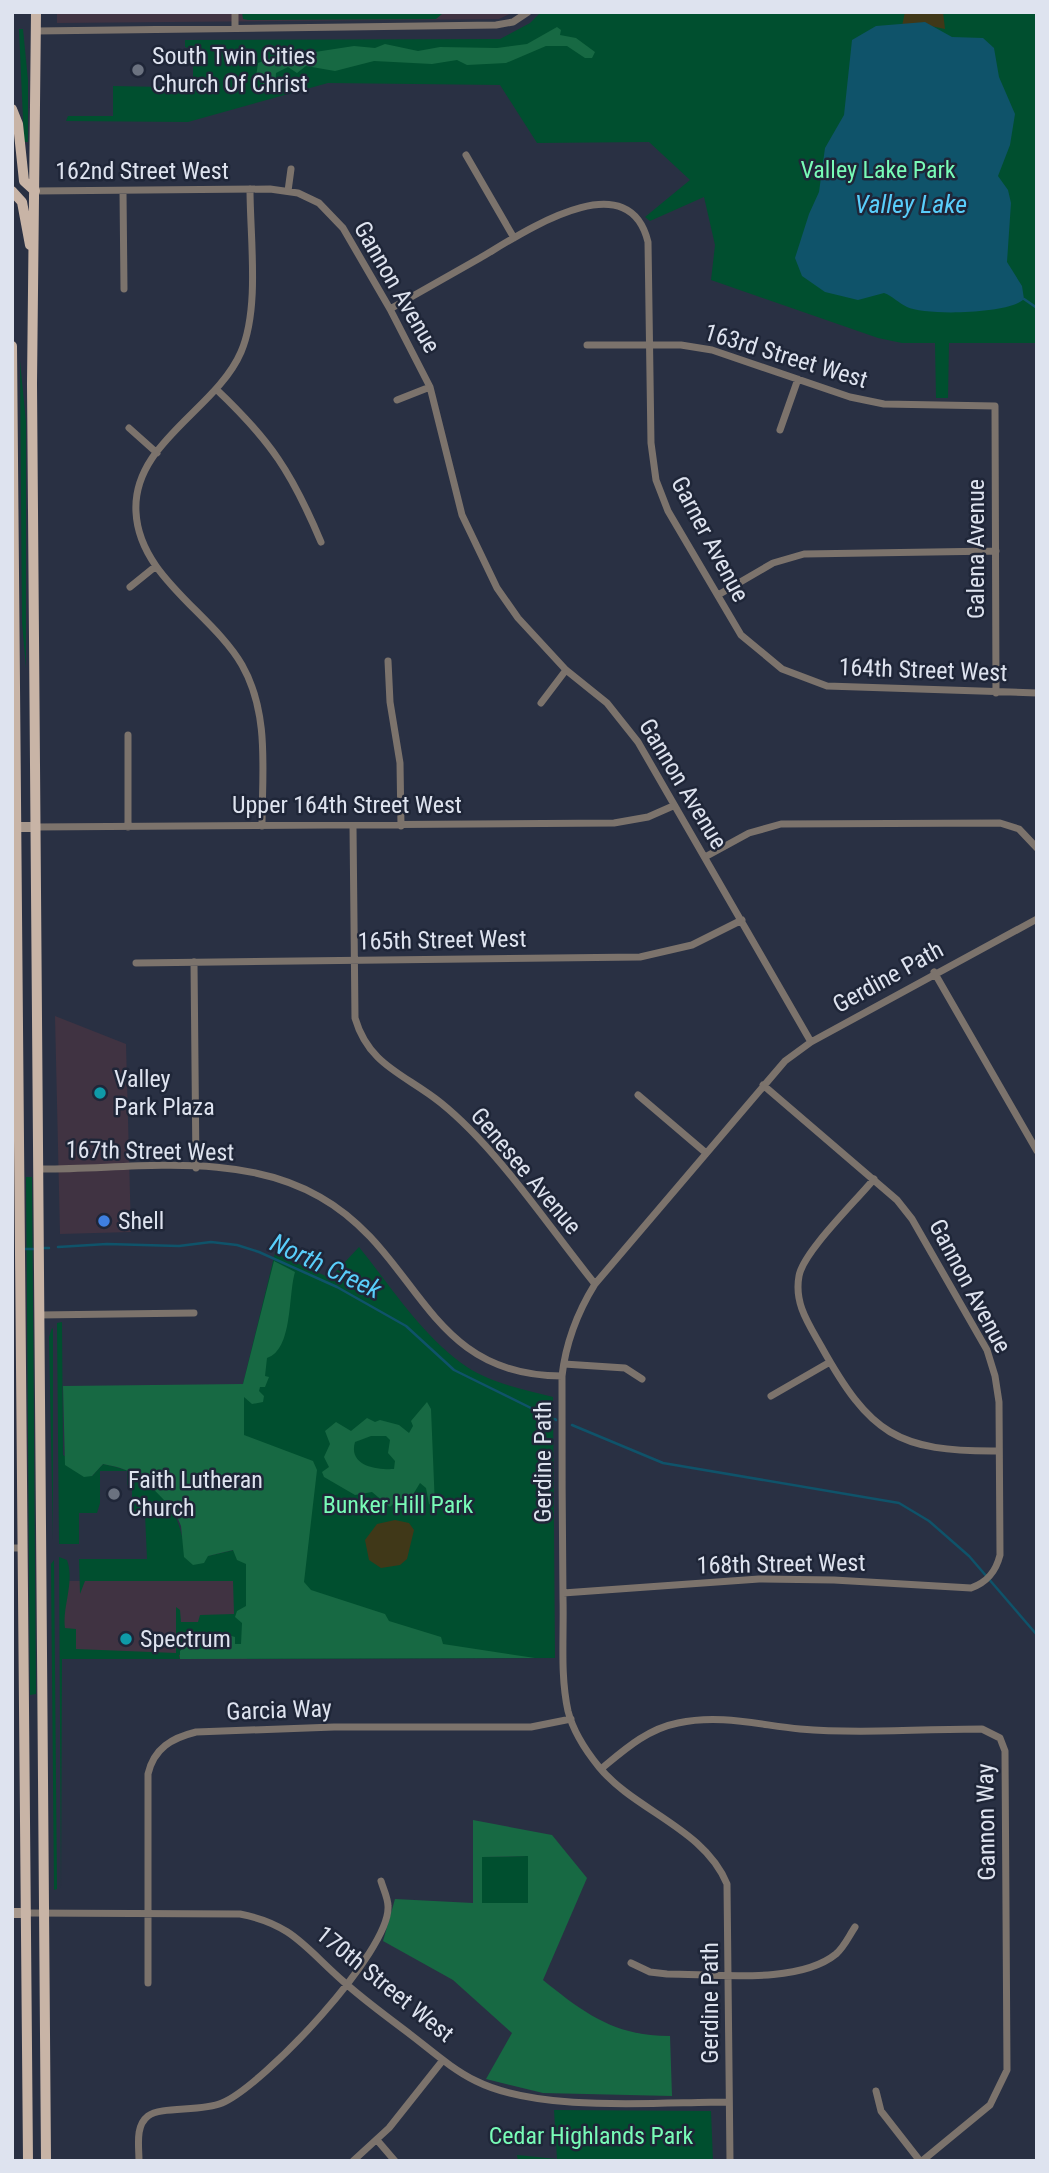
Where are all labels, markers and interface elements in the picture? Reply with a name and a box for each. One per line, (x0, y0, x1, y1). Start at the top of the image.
place label: South Twin Cities Church Of Christ (152, 42, 316, 98)
marker: South Twin Cities Church Of Christ (130, 62, 146, 78)
park label: Valley Lake Park (800, 156, 956, 184)
street label: 162nd Street West (55, 157, 229, 185)
water label: Valley Lake (855, 189, 967, 219)
street label: Gannon Avenue (348, 216, 446, 358)
street label: 163rd Street West (701, 318, 871, 394)
street label: Garner Avenue (665, 472, 755, 606)
street label: Galena Avenue (962, 479, 990, 619)
street label: 164th Street West (838, 653, 1008, 687)
street label: Gannon Avenue (633, 714, 733, 854)
street label: Upper 164th Street West (232, 791, 462, 819)
street label: 165th Street West (357, 925, 527, 955)
street label: Gerdine Path (828, 935, 948, 1019)
place label: Valley Park Plaza (114, 1065, 215, 1121)
marker: Valley Park Plaza (92, 1085, 108, 1101)
street label: Genesee Avenue (465, 1102, 587, 1240)
street label: 167th Street West (65, 1136, 235, 1166)
place label: Shell (118, 1207, 164, 1235)
marker: Shell (96, 1213, 112, 1229)
street label: Gannon Avenue (923, 1214, 1017, 1358)
water label: North Creek (266, 1227, 387, 1305)
street label: Gerdine Path (529, 1401, 557, 1523)
place label: Faith Lutheran Church (128, 1466, 263, 1522)
marker: Faith Lutheran Church (106, 1486, 122, 1502)
park label: Bunker Hill Park (323, 1491, 474, 1519)
street label: 168th Street West (696, 1549, 866, 1579)
place label: Spectrum (140, 1625, 231, 1653)
marker: Spectrum (118, 1631, 134, 1647)
street label: Garcia Way (226, 1694, 332, 1726)
street label: Gannon Way (971, 1763, 1001, 1881)
street label: 170th Street West (311, 1920, 459, 2048)
street label: Gerdine Path (696, 1942, 724, 2064)
park label: Cedar Highlands Park (489, 2122, 694, 2150)

